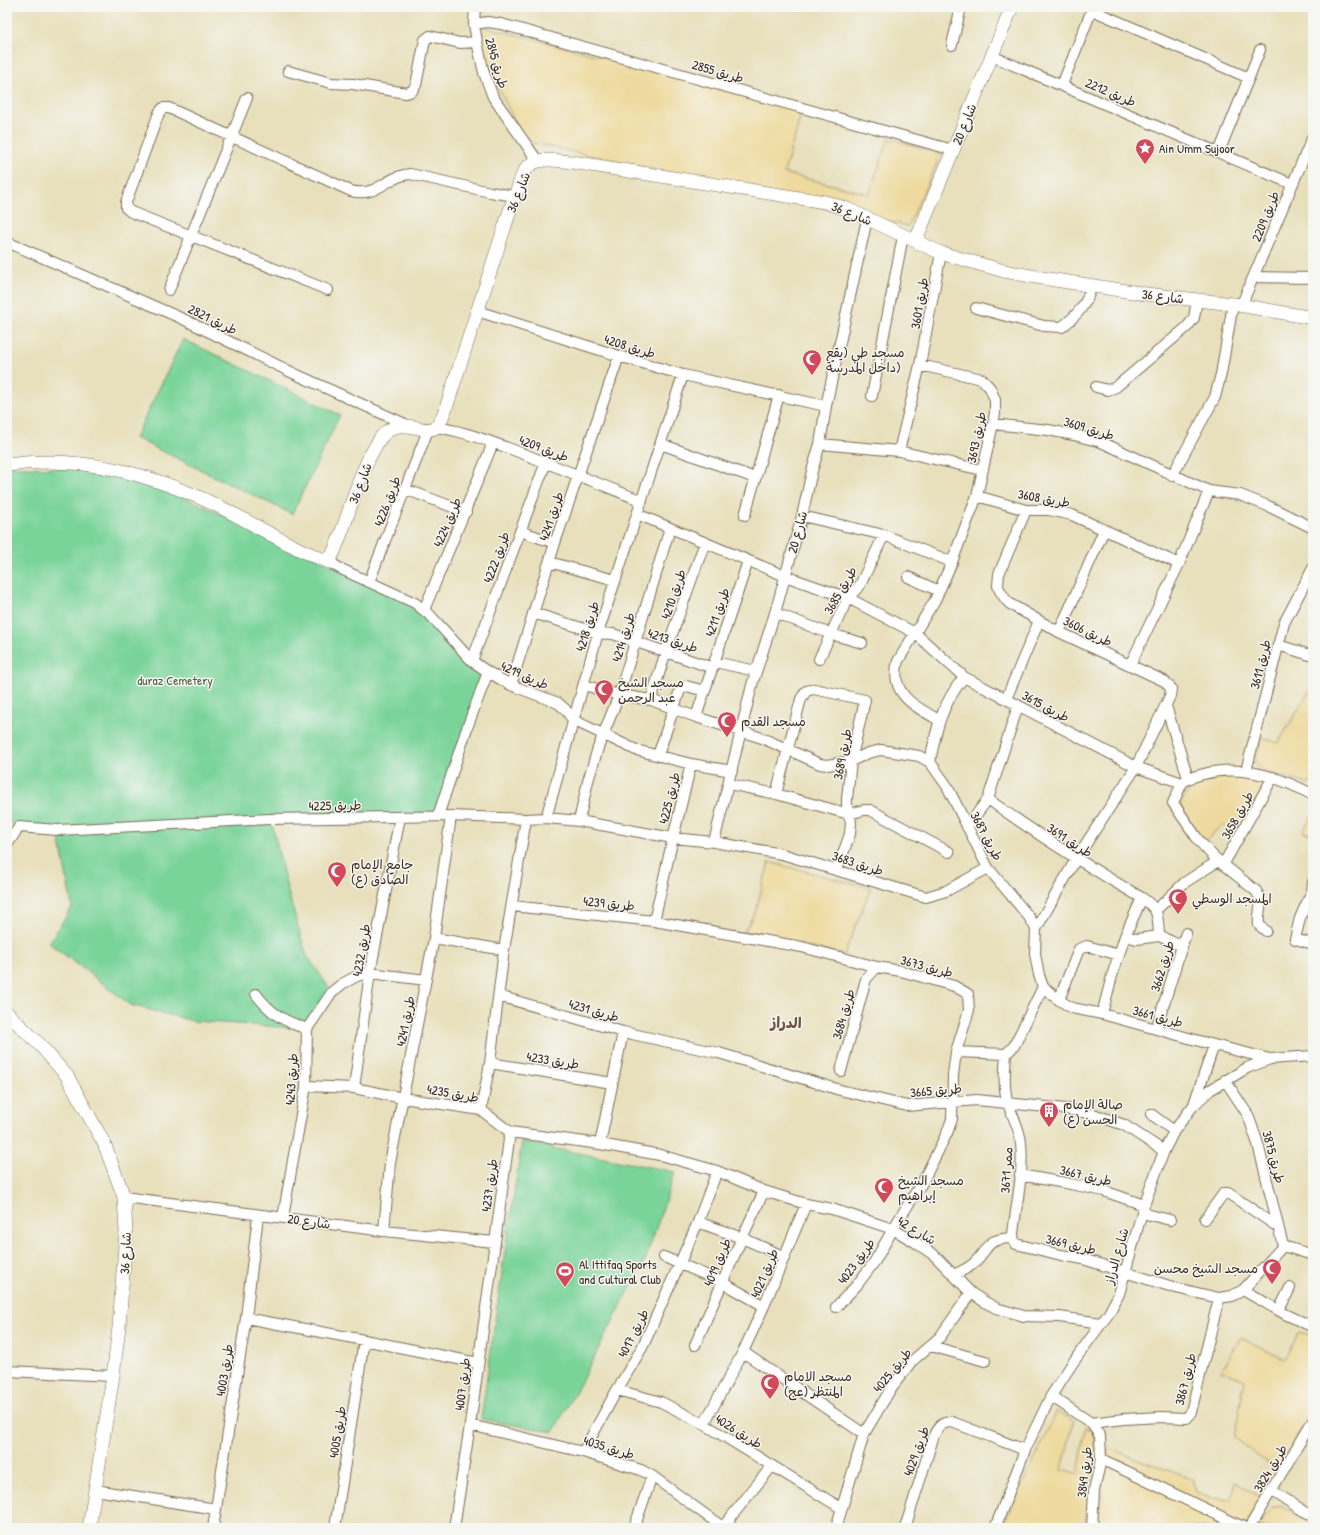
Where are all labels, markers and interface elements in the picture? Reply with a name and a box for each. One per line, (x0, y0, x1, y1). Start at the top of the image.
street label: طريق 2845 (481, 35, 513, 91)
street label: طريق 2855 (690, 55, 746, 87)
street label: طريق 2212 (1083, 73, 1139, 111)
street label: شارع 20 (948, 101, 981, 148)
place icon: Ain Umm Sujoor (1134, 137, 1156, 165)
place label: Ain Umm Sujoor (1159, 139, 1235, 157)
street label: شارع 36 (502, 169, 535, 215)
street label: طريق 2209 (1247, 188, 1283, 244)
street label: شارع 36 (829, 197, 875, 230)
street label: طريق 3601 (906, 276, 932, 330)
street label: شارع 36 (1141, 284, 1185, 308)
street label: طريق 2821 (185, 299, 241, 339)
street label: طريق 4208 (602, 330, 658, 362)
place label: مسجد طي (يقع داخل المدرسة) (826, 343, 905, 376)
mosque icon: مسجد طي (يقع داخل المدرسة) (801, 348, 823, 376)
street label: طريق 3693 (962, 410, 990, 464)
street label: طريق 3609 (1062, 412, 1116, 444)
street label: طريق 4209 (517, 430, 571, 466)
street label: شارع 36 (344, 460, 377, 506)
street label: طريق 4226 (369, 473, 405, 529)
street label: طريق 3608 (1016, 485, 1072, 511)
street label: طريق 4241 (534, 489, 568, 543)
street label: طريق 4224 (429, 494, 465, 550)
street label: شارع 20 (783, 509, 812, 555)
street label: طريق 4222 (478, 529, 514, 585)
street label: طريق 3685 (819, 563, 861, 617)
street label: طريق 4210 (656, 567, 690, 621)
street label: طريق 4211 (700, 585, 734, 639)
street label: طريق 4218 (571, 599, 603, 653)
street label: طريق 4214 (607, 610, 639, 664)
street label: طريق 3606 (1061, 611, 1115, 651)
street label: طريق 4213 (646, 623, 700, 657)
street label: طريق 3611 (1245, 637, 1275, 691)
street label: طريق 4219 (498, 656, 552, 694)
park label: duraz Cemetery (137, 671, 213, 689)
place label: مسجد الشيخ عبد الرحمن (618, 673, 684, 706)
mosque icon: مسجد الشيخ عبد الرحمن (593, 678, 615, 706)
street label: طريق 3615 (1019, 686, 1073, 726)
mosque icon: مسجد القدم (716, 710, 738, 738)
place label: مسجد القدم (741, 712, 806, 732)
street label: طريق 3689 (828, 727, 856, 781)
street label: طريق 4225 (654, 770, 684, 826)
street label: طريق 3658 (1216, 788, 1258, 842)
street label: طريق 4225 (308, 796, 362, 814)
street label: طريق 3687 (967, 808, 1007, 864)
street label: طريق 3691 (1044, 819, 1096, 861)
street label: طريق 3683 (830, 846, 886, 880)
place label: جامع الإمام الصادق (ع) (351, 855, 413, 889)
mosque icon: جامع الإمام الصادق (ع) (326, 860, 348, 888)
mosque icon: المسجد الوسطي (1167, 887, 1189, 915)
place label: المسجد الوسطي (1192, 889, 1272, 910)
street label: طريق 4239 (582, 891, 636, 915)
street label: طريق 4232 (348, 922, 374, 978)
street label: طريق 3662 (1146, 938, 1178, 994)
street label: طريق 3673 (899, 950, 955, 982)
street label: طريق 3684 (827, 987, 859, 1041)
street label: طريق 4241 (391, 994, 419, 1048)
street label: طريق 4231 (567, 994, 621, 1026)
street label: طريق 3661 (1131, 1001, 1185, 1031)
district label: الدراز (768, 1012, 802, 1033)
street label: طريق 4233 (525, 1047, 581, 1073)
street label: طريق 4243 (280, 1052, 302, 1106)
street label: طريق 3665 (909, 1079, 963, 1101)
street label: طريق 4235 (426, 1080, 480, 1106)
place label: صالة الإمام الحسن (ع) (1063, 1095, 1123, 1129)
building icon: صالة الإمام الحسن (ع) (1038, 1100, 1060, 1128)
street label: طريق 3875 (1258, 1129, 1290, 1185)
street label: ممر 3671 (995, 1146, 1017, 1194)
street label: طريق 4237 (476, 1157, 502, 1213)
street label: طريق 3667 (1058, 1160, 1114, 1190)
place label: مسجد الشيخ إبراهيم (898, 1171, 964, 1206)
mosque icon: مسجد الشيخ إبراهيم (873, 1176, 895, 1204)
street label: شارع 20 (286, 1209, 332, 1234)
street label: شارع 42 (894, 1211, 940, 1249)
street label: شارع الدراز (1099, 1226, 1134, 1287)
street label: طريق 3669 (1044, 1229, 1098, 1259)
street label: شارع 36 (115, 1231, 136, 1275)
street label: طريق 4023 (833, 1234, 879, 1288)
street label: طريق 4019 (699, 1235, 735, 1289)
street label: طريق 4021 (746, 1246, 782, 1300)
place label: Al Ittifaq Sports and Cultural Club (579, 1255, 661, 1288)
mosque icon: مسجد الشيخ محسن (1261, 1257, 1283, 1285)
place label: مسجد الشيخ محسن (1154, 1259, 1258, 1278)
sports icon: Al Ittifaq Sports and Cultural Club (554, 1260, 576, 1288)
street label: طريق 4017 (613, 1306, 653, 1360)
street label: طريق 4003 (211, 1343, 237, 1397)
street label: طريق 4025 (868, 1344, 916, 1396)
street label: طريق 3867 (1170, 1351, 1200, 1407)
street label: طريق 4007 (450, 1356, 474, 1412)
place label: مسجد الامام المنتظر (عج) (784, 1367, 852, 1401)
mosque icon: مسجد الامام المنتظر (عج) (759, 1372, 781, 1400)
street label: طريق 4005 (324, 1405, 350, 1459)
street label: طريق 4026 (712, 1410, 766, 1452)
street label: طريق 4029 (899, 1424, 933, 1478)
street label: طريق 4035 (581, 1431, 637, 1463)
street label: طريق 3824 (1249, 1441, 1291, 1495)
street label: طريق 3849 (1072, 1445, 1096, 1499)

